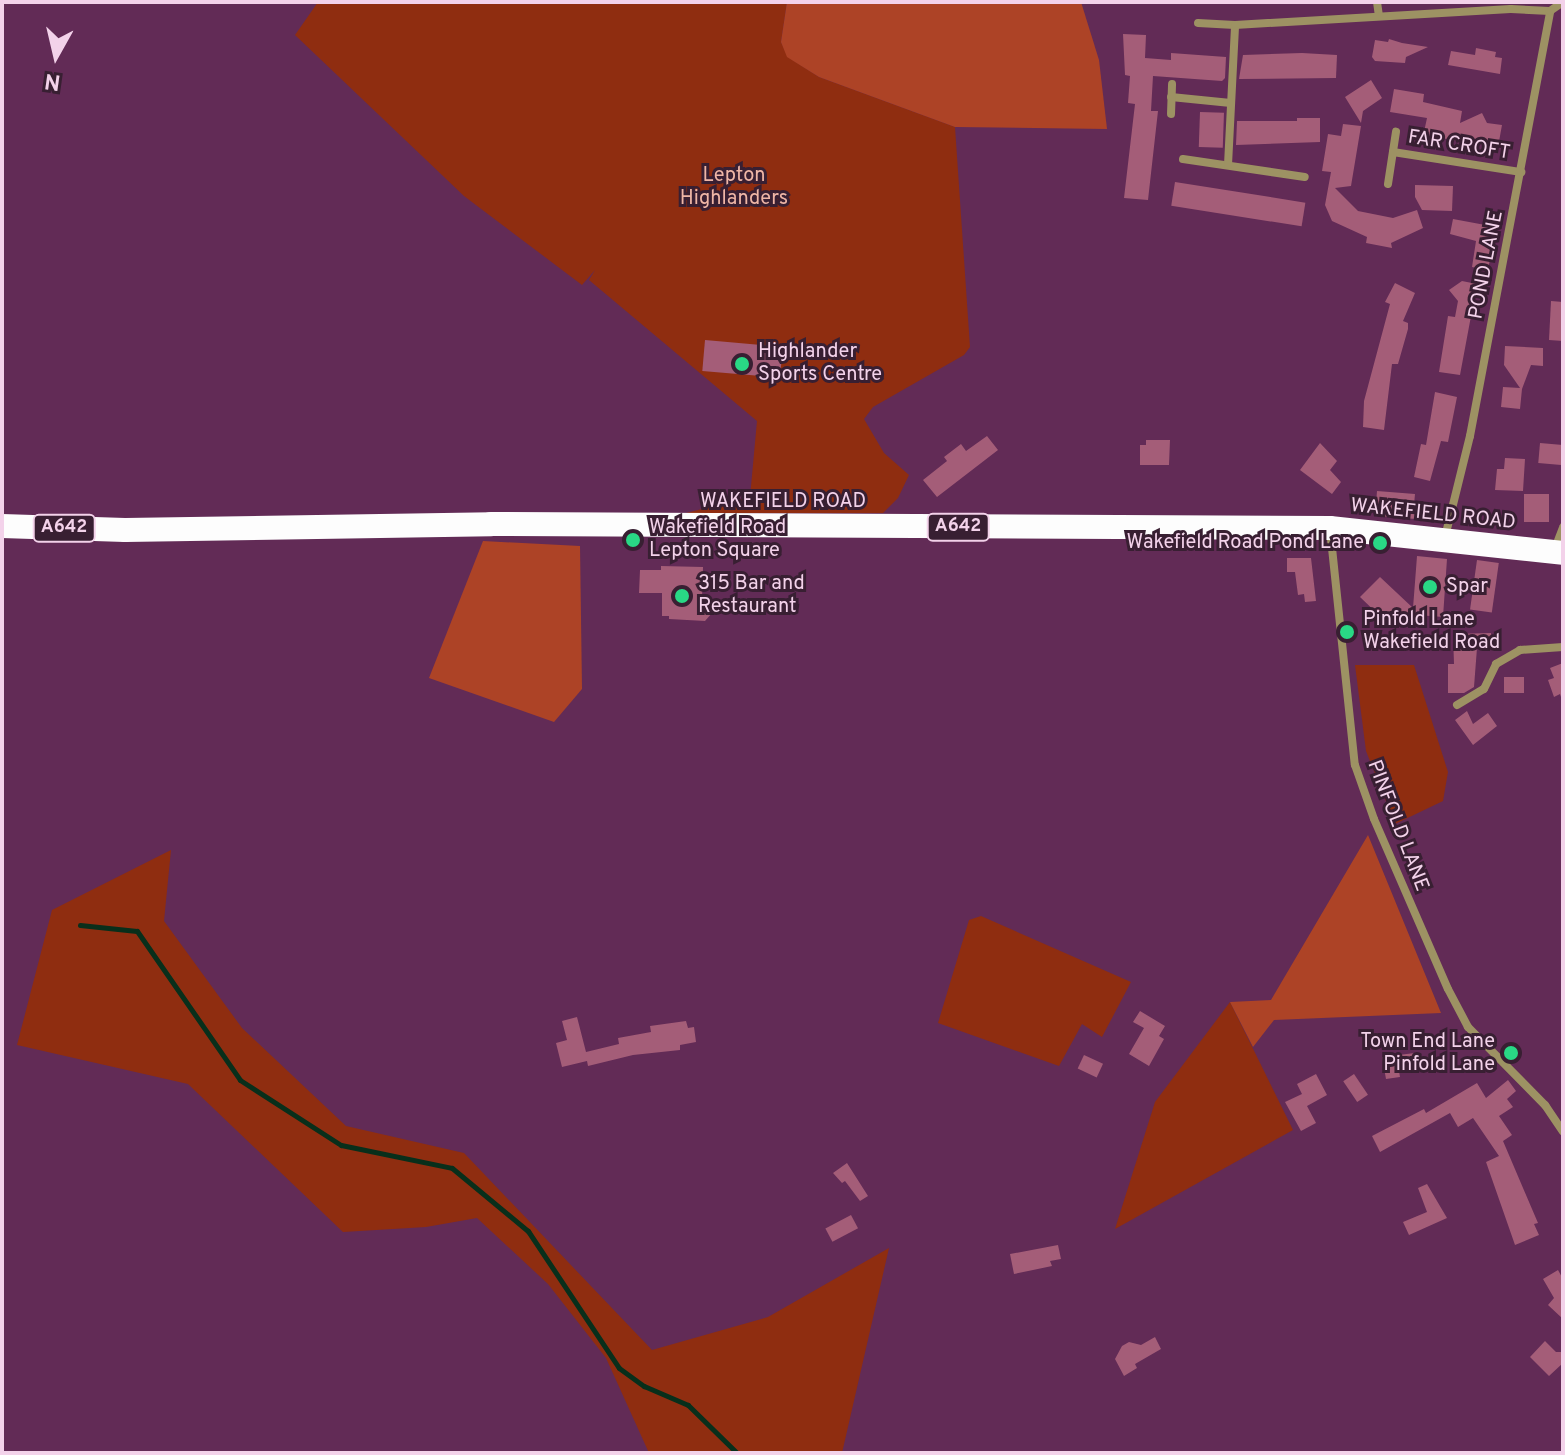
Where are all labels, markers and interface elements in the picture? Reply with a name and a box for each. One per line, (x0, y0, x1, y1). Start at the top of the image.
north arrow (16, 16, 96, 96)
text: N (43, 66, 62, 95)
street label: FAR CROFT (1406, 126, 1512, 166)
park label: Lepton Highlanders (680, 164, 788, 211)
street label: POND LANE (1465, 209, 1509, 321)
place label: Highlander Sports Centre (758, 340, 882, 387)
marker: Highlander Sports Centre (733, 355, 751, 373)
street label: WAKEFIELD ROAD (700, 490, 866, 514)
street label: WAKEFIELD ROAD (1349, 494, 1517, 536)
road number: A642 (926, 513, 990, 541)
road number: A642 (32, 514, 96, 542)
place label: Wakefield Road Lepton Square (649, 516, 786, 563)
marker: Wakefield Road Lepton Square (624, 531, 642, 549)
place label: Wakefield Road Pond Lane (1127, 531, 1364, 555)
marker: Wakefield Road Pond Lane (1371, 534, 1389, 552)
place label: 315 Bar and Restaurant (698, 572, 805, 619)
place label: Spar (1446, 575, 1488, 599)
marker: Spar (1421, 578, 1439, 596)
marker: 315 Bar and Restaurant (673, 587, 691, 605)
place label: Pinfold Lane Wakefield Road (1363, 608, 1500, 655)
marker: Pinfold Lane Wakefield Road (1338, 623, 1356, 641)
street label: PINFOLD LANE (1361, 757, 1433, 895)
place label: Town End Lane Pinfold Lane (1360, 1030, 1495, 1077)
marker: Town End Lane Pinfold Lane (1502, 1044, 1520, 1062)

